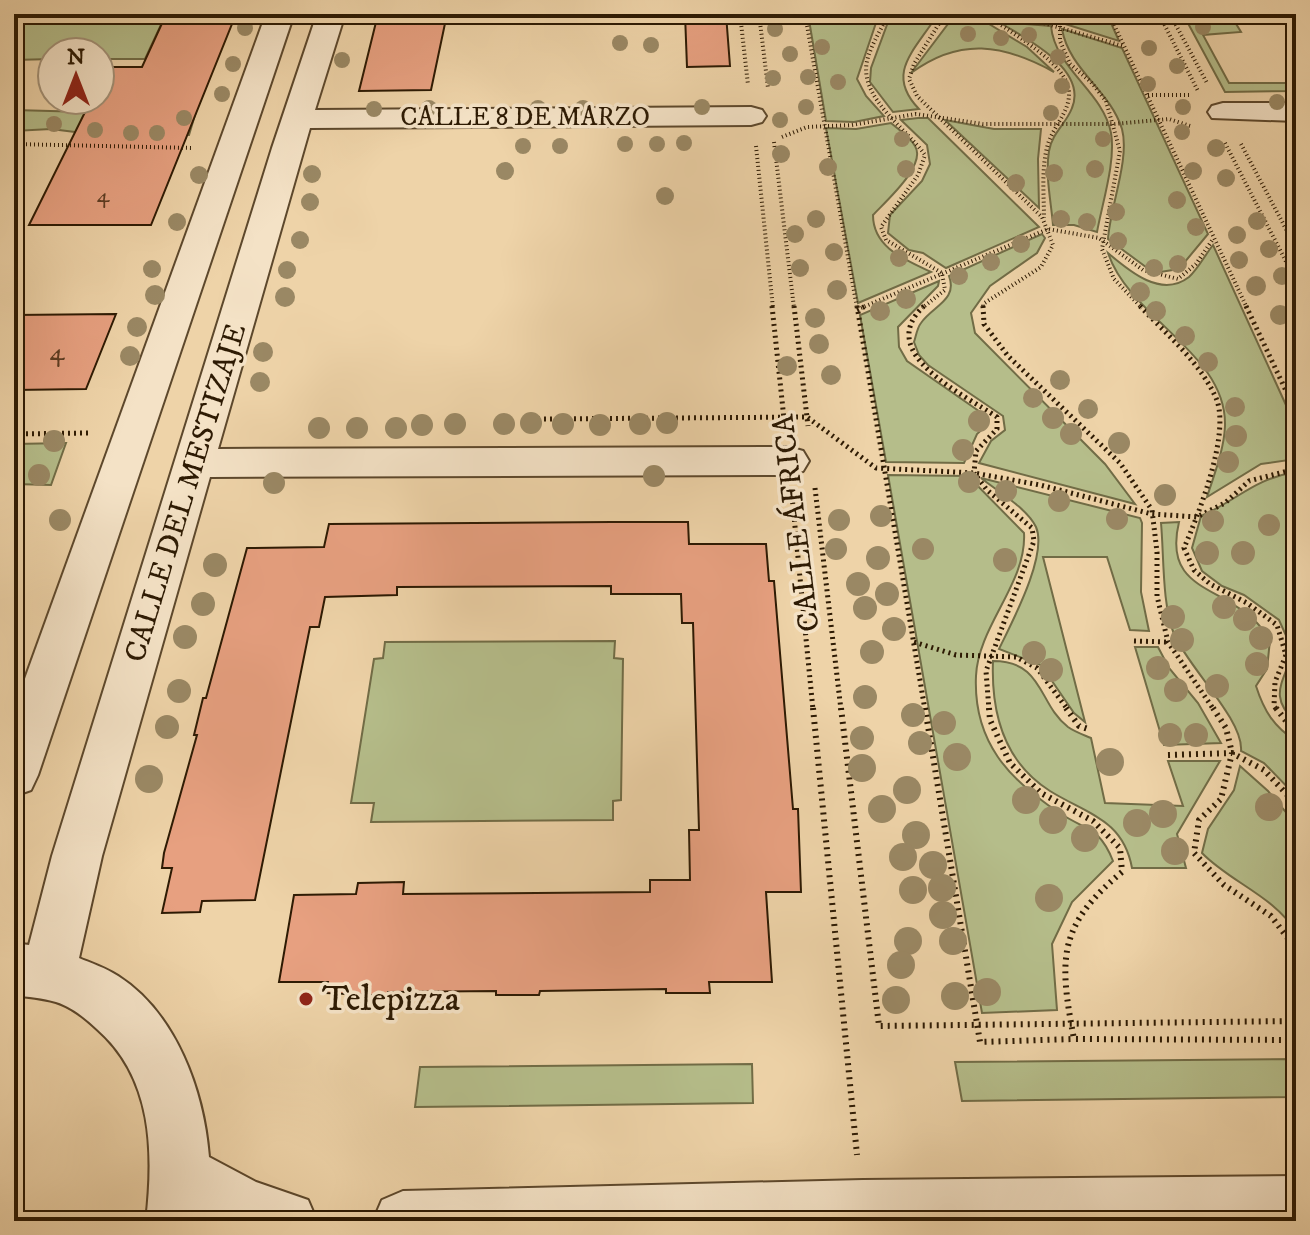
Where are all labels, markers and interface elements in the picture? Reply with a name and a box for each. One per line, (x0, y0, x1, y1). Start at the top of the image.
north arrow (36, 36, 116, 116)
text: N (67, 44, 85, 71)
street label: CALLE 8 DE MARZO (400, 101, 650, 134)
house number: 4 (97, 182, 111, 209)
street label: CALLE DEL MESTIZAJE (117, 319, 255, 667)
house number: 4 (50, 336, 66, 369)
street label: CALLE ÁFRICA (763, 411, 829, 634)
place label: Telepizza (322, 977, 461, 1022)
marker: Telepizza (297, 990, 315, 1008)

